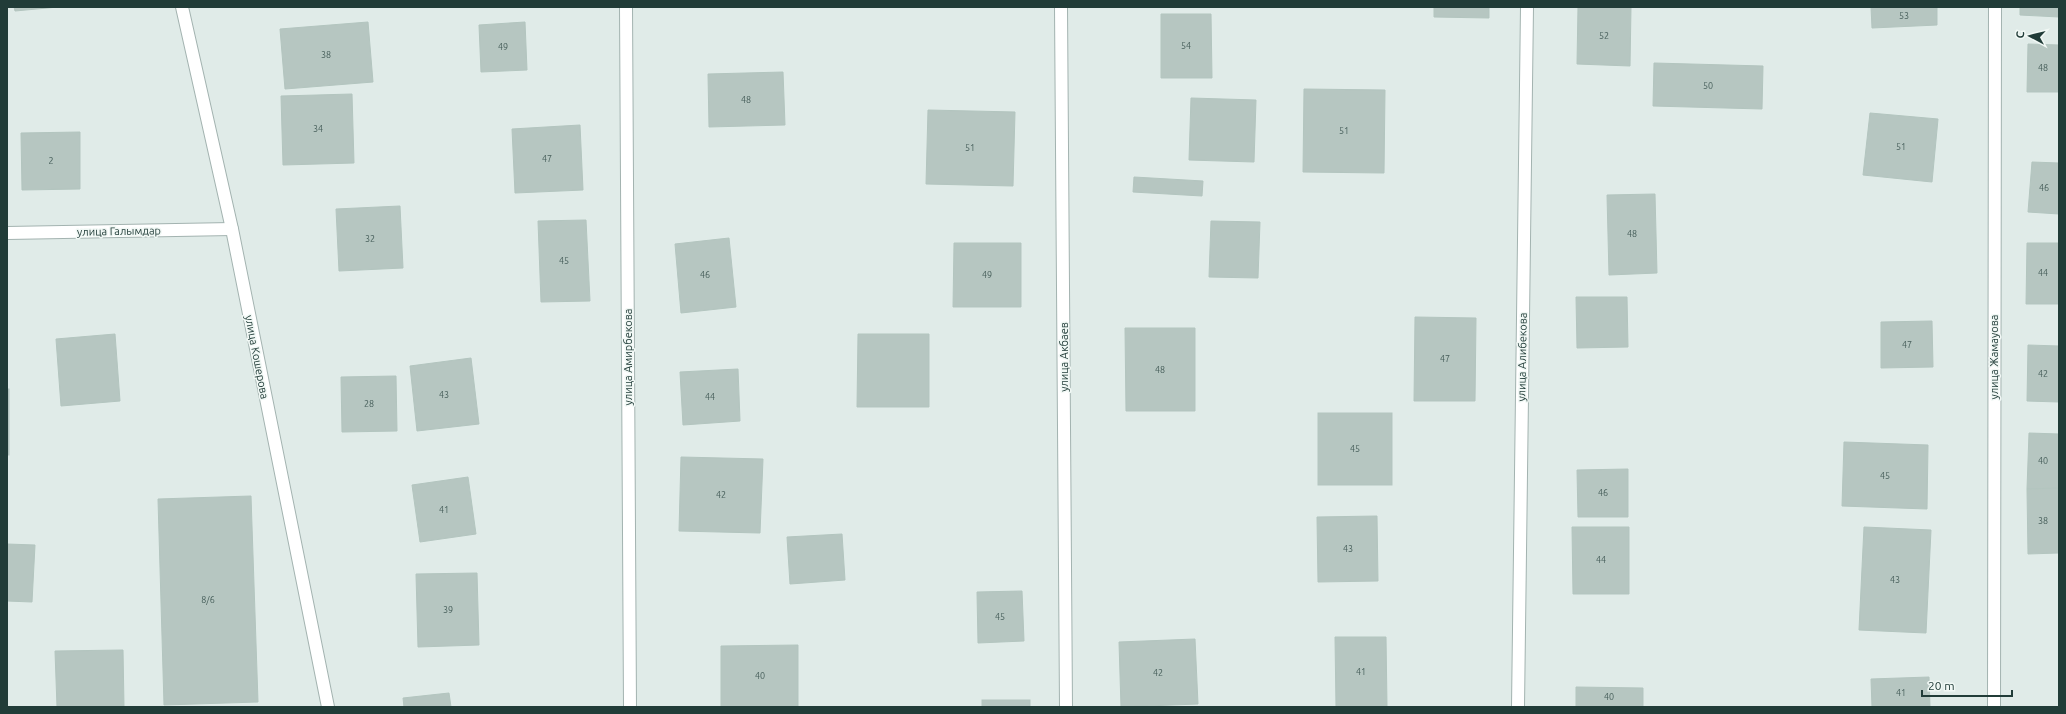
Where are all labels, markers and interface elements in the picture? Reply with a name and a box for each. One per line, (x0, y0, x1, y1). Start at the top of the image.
house number: 53 (1899, 11, 1909, 21)
north arrow (2010, 16, 2050, 56)
house number: 52 (1599, 31, 1609, 41)
text: С (2014, 31, 2026, 39)
house number: 54 (1181, 41, 1191, 51)
house number: 49 (498, 42, 508, 52)
house number: 38 (321, 50, 331, 60)
house number: 48 (2038, 63, 2048, 73)
house number: 50 (1703, 81, 1713, 91)
house number: 48 (741, 95, 751, 105)
house number: 34 (313, 124, 323, 134)
house number: 51 (1339, 126, 1349, 136)
house number: 51 (1896, 142, 1906, 152)
house number: 51 (965, 143, 975, 153)
house number: 47 (542, 154, 552, 164)
house number: 2 (48, 156, 54, 166)
house number: 46 (2039, 183, 2049, 193)
street label: улица Галымдар (77, 224, 161, 238)
house number: 48 (1627, 229, 1637, 239)
house number: 32 (365, 234, 375, 244)
house number: 45 (559, 256, 569, 266)
house number: 44 (2038, 268, 2048, 278)
house number: 46 (700, 270, 710, 280)
house number: 49 (982, 270, 992, 280)
street label: улица Амирбекова (622, 309, 634, 405)
street label: улица Алибекова (1515, 312, 1529, 402)
street label: улица Кошерова (243, 314, 271, 400)
street label: улица Жамауова (1988, 315, 2000, 399)
street label: улица Акбаев (1058, 322, 1070, 392)
house number: 47 (1902, 340, 1912, 350)
house number: 47 (1440, 354, 1450, 364)
house number: 48 (1155, 365, 1165, 375)
house number: 42 (2038, 369, 2048, 379)
house number: 43 (439, 390, 449, 400)
house number: 44 (705, 392, 715, 402)
house number: 28 (364, 399, 374, 409)
house number: 45 (1350, 444, 1360, 454)
house number: 40 (2038, 456, 2048, 466)
house number: 45 (1880, 471, 1890, 481)
house number: 46 (1598, 488, 1608, 498)
house number: 42 (716, 490, 726, 500)
house number: 41 (439, 505, 449, 515)
house number: 38 (2038, 516, 2048, 526)
house number: 43 (1343, 544, 1353, 554)
house number: 44 (1596, 555, 1606, 565)
house number: 43 (1890, 575, 1900, 585)
house number: 8/6 (201, 595, 215, 605)
house number: 39 (443, 605, 453, 615)
house number: 45 (995, 612, 1005, 622)
house number: 41 (1356, 667, 1366, 677)
house number: 42 (1153, 668, 1163, 678)
house number: 40 (755, 671, 765, 681)
scale bar (1922, 672, 2012, 698)
text: 20 m (1928, 679, 1955, 692)
house number: 41 (1896, 688, 1906, 698)
house number: 40 (1604, 692, 1614, 702)

